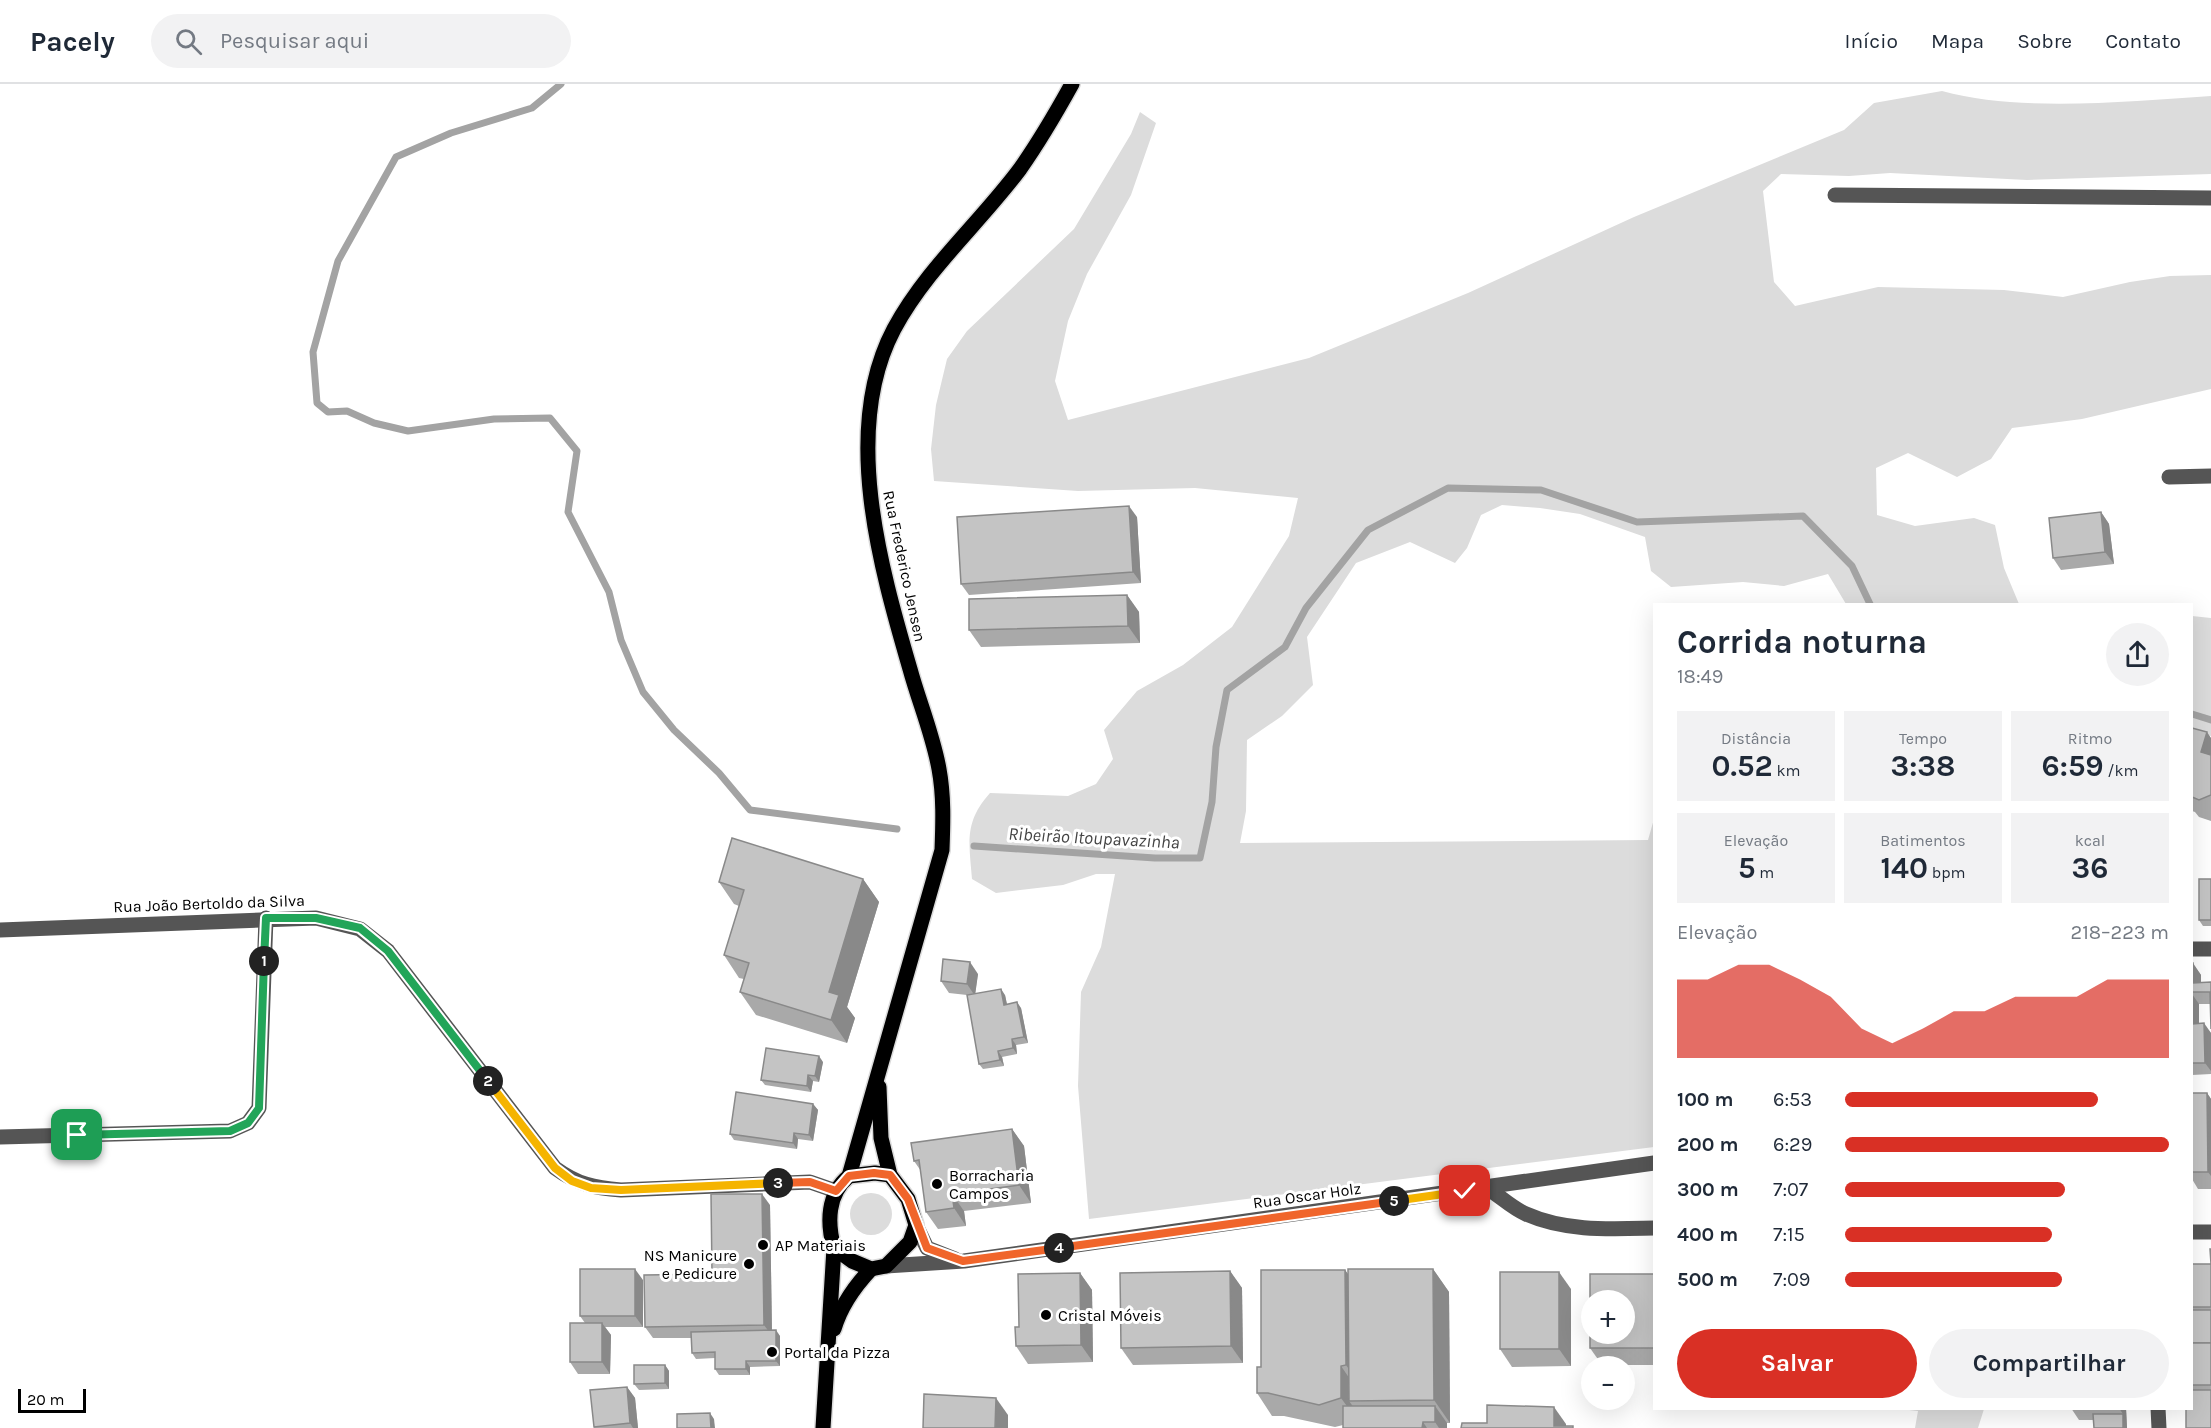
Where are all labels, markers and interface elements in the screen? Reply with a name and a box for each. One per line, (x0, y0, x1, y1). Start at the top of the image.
search box (151, 14, 571, 68)
text: Pacely (30, 25, 115, 58)
icon: search (172, 25, 205, 58)
text: Pesquisar aqui (220, 28, 369, 54)
text: Início (1845, 29, 1898, 53)
text: Mapa (1931, 29, 1984, 53)
text: Sobre (2017, 29, 2072, 53)
text: Contato (2105, 29, 2181, 53)
street label: Rua Frederico Jensen (879, 489, 930, 643)
text: Corrida noturna (1677, 623, 1927, 661)
button: share (2106, 623, 2169, 686)
text: 18:49 (1677, 665, 1723, 688)
text: Distância (1721, 729, 1791, 748)
text: Tempo (1899, 729, 1947, 748)
text: Ritmo (2068, 729, 2112, 748)
text: 0.52 (1712, 748, 1773, 784)
text: 3:38 (1891, 748, 1955, 784)
text: 6:59 (2042, 748, 2104, 784)
text: km (1773, 761, 1800, 780)
text: /km (2104, 761, 2138, 780)
water label: Ribeirão Itoupavazinha (1008, 823, 1180, 853)
text: Elevação (1724, 831, 1788, 850)
text: Batimentos (1880, 831, 1966, 850)
text: kcal (2075, 831, 2105, 850)
text: 5 (1738, 850, 1755, 886)
text: 140 (1880, 850, 1928, 886)
text: 36 (2072, 850, 2108, 886)
text: m (1755, 863, 1774, 882)
text: bpm (1928, 863, 1966, 882)
street label: Rua João Bertoldo da Silva (113, 891, 305, 916)
text: Elevação (1677, 921, 1757, 944)
text: 218–223 m (2071, 921, 2169, 944)
pin: 1 (249, 946, 279, 976)
text: 1 (261, 951, 267, 970)
pin: 2 (473, 1066, 503, 1096)
text: 2 (483, 1071, 493, 1090)
text: 100 m (1677, 1088, 1733, 1111)
text: 6:53 (1773, 1088, 1812, 1111)
pin (51, 1109, 102, 1160)
icon: arrive (60, 1118, 93, 1151)
text: 200 m (1677, 1133, 1738, 1156)
text: 6:29 (1773, 1133, 1812, 1156)
pin (1439, 1165, 1490, 1216)
place label: Borracharia Campos (949, 1166, 1034, 1203)
pin: 3 (763, 1168, 793, 1198)
text: 3 (773, 1173, 783, 1192)
icon: check (1448, 1174, 1481, 1207)
marker: Borracharia Campos (930, 1177, 944, 1191)
text: 300 m (1677, 1178, 1739, 1201)
text: 7:07 (1773, 1178, 1808, 1201)
street label: Rua Oscar Holz (1252, 1179, 1362, 1212)
pin: 5 (1379, 1186, 1409, 1216)
text: 5 (1389, 1191, 1399, 1210)
text: 400 m (1677, 1223, 1738, 1246)
text: 7:15 (1773, 1223, 1805, 1246)
pin: 4 (1044, 1233, 1074, 1263)
place label: AP Materiais (775, 1236, 866, 1255)
marker: AP Materiais (756, 1238, 770, 1252)
text: 4 (1054, 1238, 1064, 1257)
place label: NS Manicure e Pedicure (644, 1246, 737, 1283)
marker: NS Manicure e Pedicure (742, 1257, 756, 1271)
text: 500 m (1677, 1268, 1738, 1291)
text: 7:09 (1773, 1268, 1810, 1291)
map controls (1581, 1290, 1635, 1410)
button: + (1581, 1290, 1635, 1344)
place label: Cristal Móveis (1058, 1306, 1162, 1325)
marker: Cristal Móveis (1039, 1308, 1053, 1322)
button: Salvar (1677, 1329, 1917, 1398)
button: Compartilhar (1929, 1329, 2169, 1398)
place label: Portal da Pizza (784, 1343, 890, 1362)
marker: Portal da Pizza (765, 1345, 779, 1359)
button: − (1581, 1356, 1635, 1410)
scale bar (18, 1386, 86, 1414)
text: 20 m (27, 1390, 65, 1409)

